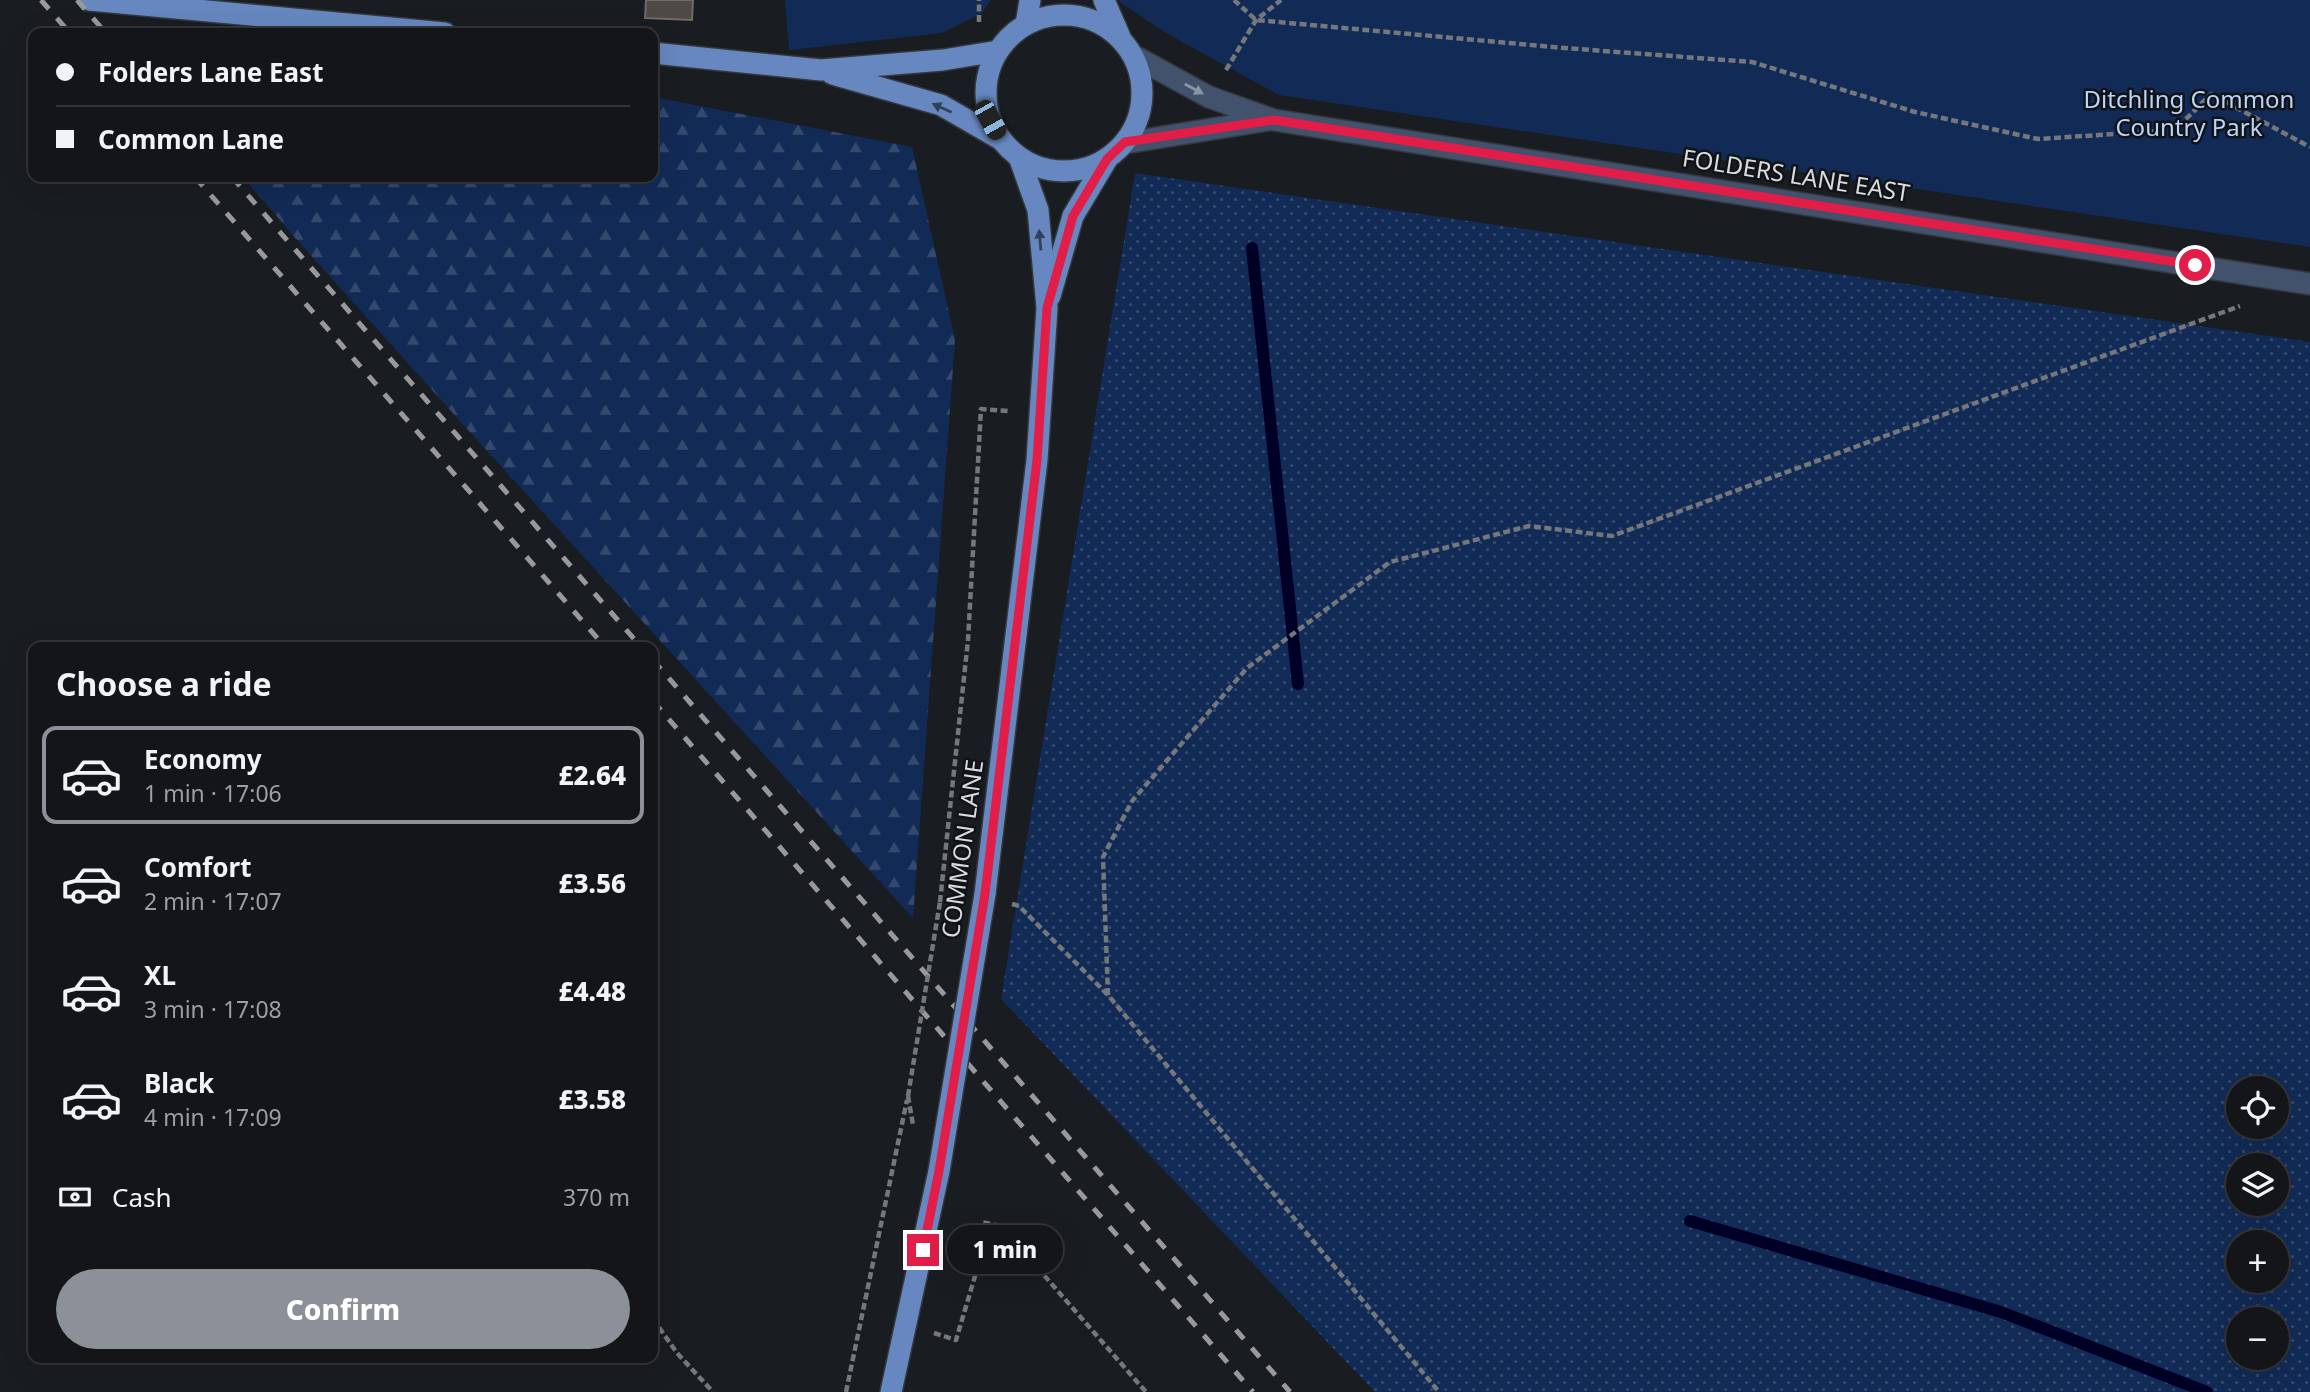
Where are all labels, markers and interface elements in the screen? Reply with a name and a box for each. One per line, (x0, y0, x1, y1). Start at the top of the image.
text: Folders Lane East (98, 54, 323, 90)
park label: Ditchling Common Country Park (2084, 82, 2294, 143)
one-way arrow (1184, 83, 1203, 95)
car (971, 97, 1010, 143)
one-way arrow (932, 102, 952, 114)
text: Common Lane (98, 121, 284, 157)
street label: FOLDERS LANE EAST (1680, 140, 1913, 209)
one-way arrow (1035, 229, 1046, 251)
route start (2179, 249, 2211, 281)
text: Choose a ride (56, 662, 272, 705)
text: Economy (144, 741, 262, 777)
icon: car (60, 744, 123, 807)
text: £2.64 (558, 757, 626, 793)
street label: COMMON LANE (933, 758, 990, 940)
text: 1 min · 17:06 (144, 777, 282, 809)
text: Comfort (144, 849, 252, 885)
icon: car (60, 852, 123, 915)
text: £3.56 (558, 865, 626, 901)
text: 2 min · 17:07 (144, 885, 282, 917)
text: XL (144, 957, 176, 993)
icon: car (60, 960, 123, 1023)
text: £4.48 (558, 973, 626, 1009)
text: 3 min · 17:08 (144, 993, 282, 1025)
text: Black (144, 1065, 214, 1101)
icon: car (60, 1068, 123, 1131)
map controls (2226, 1076, 2289, 1370)
button: locate (2226, 1076, 2289, 1139)
text: £3.58 (558, 1081, 626, 1117)
text: 4 min · 17:09 (144, 1101, 282, 1133)
button: layers (2226, 1153, 2289, 1216)
icon: cash (56, 1178, 94, 1216)
text: Cash (112, 1179, 172, 1215)
text: 370 m (563, 1181, 630, 1213)
callout: 1 min (948, 1226, 1063, 1274)
button: + (2226, 1230, 2289, 1293)
text: 1 min (973, 1233, 1037, 1265)
route end (907, 1234, 939, 1266)
button: Confirm (56, 1269, 630, 1349)
button: − (2226, 1307, 2289, 1370)

